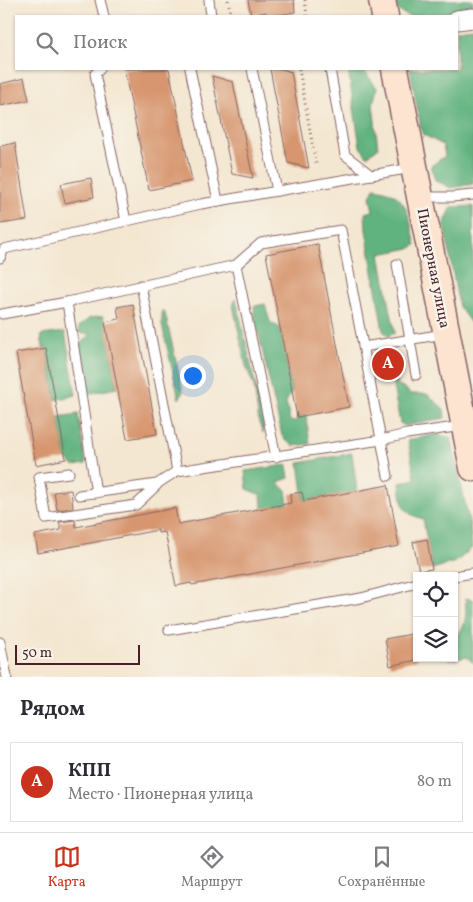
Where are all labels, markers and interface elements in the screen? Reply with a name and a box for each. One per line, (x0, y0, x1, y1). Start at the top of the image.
search box (15, 15, 458, 70)
icon: search (33, 29, 61, 57)
text: Поиск (73, 30, 127, 56)
street label: Пионерная улица (411, 206, 454, 330)
pin: A (372, 345, 404, 383)
your location (180, 363, 206, 389)
map controls (413, 572, 458, 662)
button: locate (413, 572, 458, 617)
button: layers (413, 617, 458, 662)
scale bar (15, 642, 140, 665)
text: 50 m (22, 644, 52, 663)
text: Рядом (20, 695, 85, 724)
text: КПП (68, 758, 111, 784)
text: A (31, 771, 43, 793)
text: 80 m (417, 771, 452, 793)
text: Место · Пионерная улица (68, 784, 253, 806)
tab: Карта (48, 843, 86, 892)
tab: Маршрут (181, 843, 243, 892)
tab: Сохранённые (338, 843, 425, 892)

